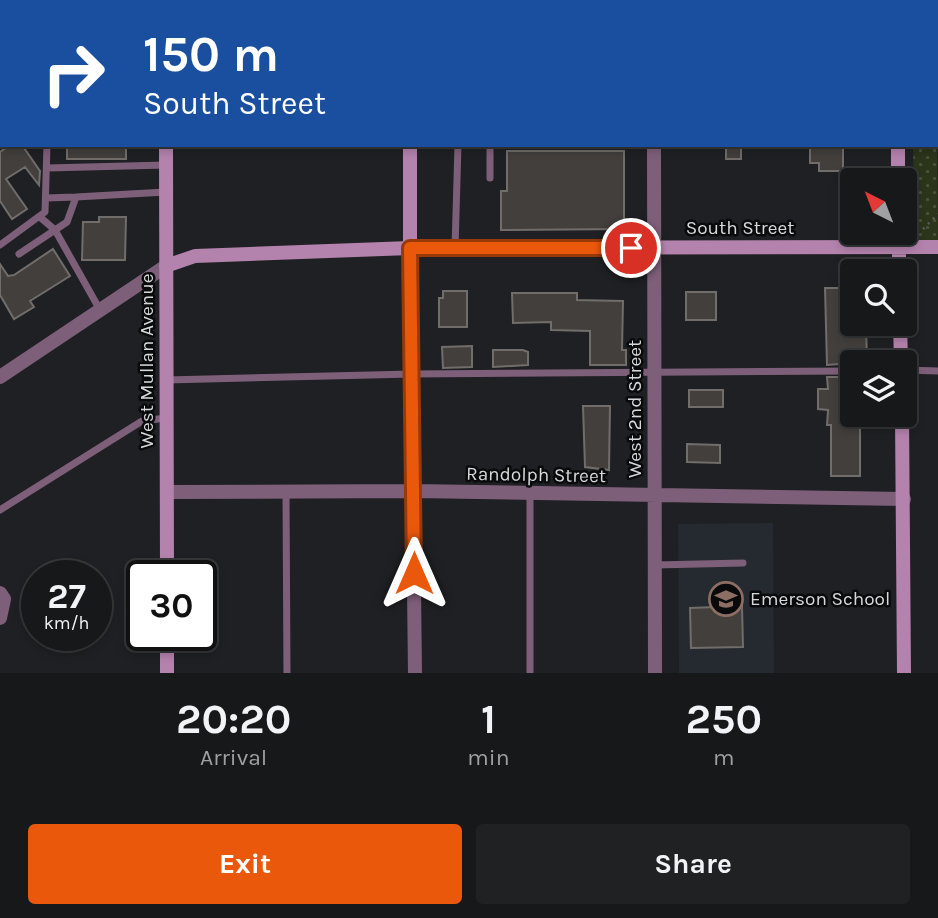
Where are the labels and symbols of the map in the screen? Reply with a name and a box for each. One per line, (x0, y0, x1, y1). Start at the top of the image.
north arrow (840, 168, 917, 245)
street label: South Street (686, 217, 794, 239)
pin (601, 218, 661, 278)
street label: West Mullan Avenue (136, 274, 158, 448)
street label: West 2nd Street (624, 340, 646, 478)
street label: Randolph Street (466, 463, 606, 487)
position arrow (377, 536, 451, 610)
speed limit sign: 30 (126, 560, 217, 651)
school or university icon: Emerson School (707, 580, 745, 618)
place label: Emerson School (750, 588, 890, 610)

